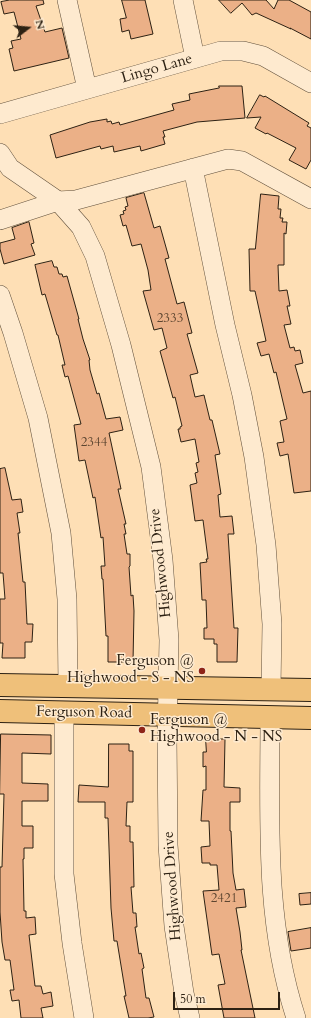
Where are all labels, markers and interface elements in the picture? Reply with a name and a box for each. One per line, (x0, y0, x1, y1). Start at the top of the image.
north arrow (8, 8, 48, 48)
text: N (31, 18, 49, 31)
street label: Lingo Lane (119, 50, 195, 88)
house number: 2333 (157, 311, 183, 327)
house number: 2344 (81, 435, 107, 451)
street label: Highwood Drive (146, 507, 176, 619)
place label: Ferguson @ Highwood - S - NS (67, 653, 194, 688)
marker: Ferguson @ Highwood - S - NS (197, 666, 207, 676)
street label: Ferguson Road (36, 703, 132, 723)
place label: Ferguson @ Highwood - N - NS (150, 712, 282, 747)
marker: Ferguson @ Highwood - N - NS (137, 725, 147, 735)
street label: Highwood Drive (160, 831, 186, 941)
house number: 2421 (211, 891, 237, 907)
scale bar (175, 984, 282, 1010)
text: 50 m (180, 991, 206, 1007)

